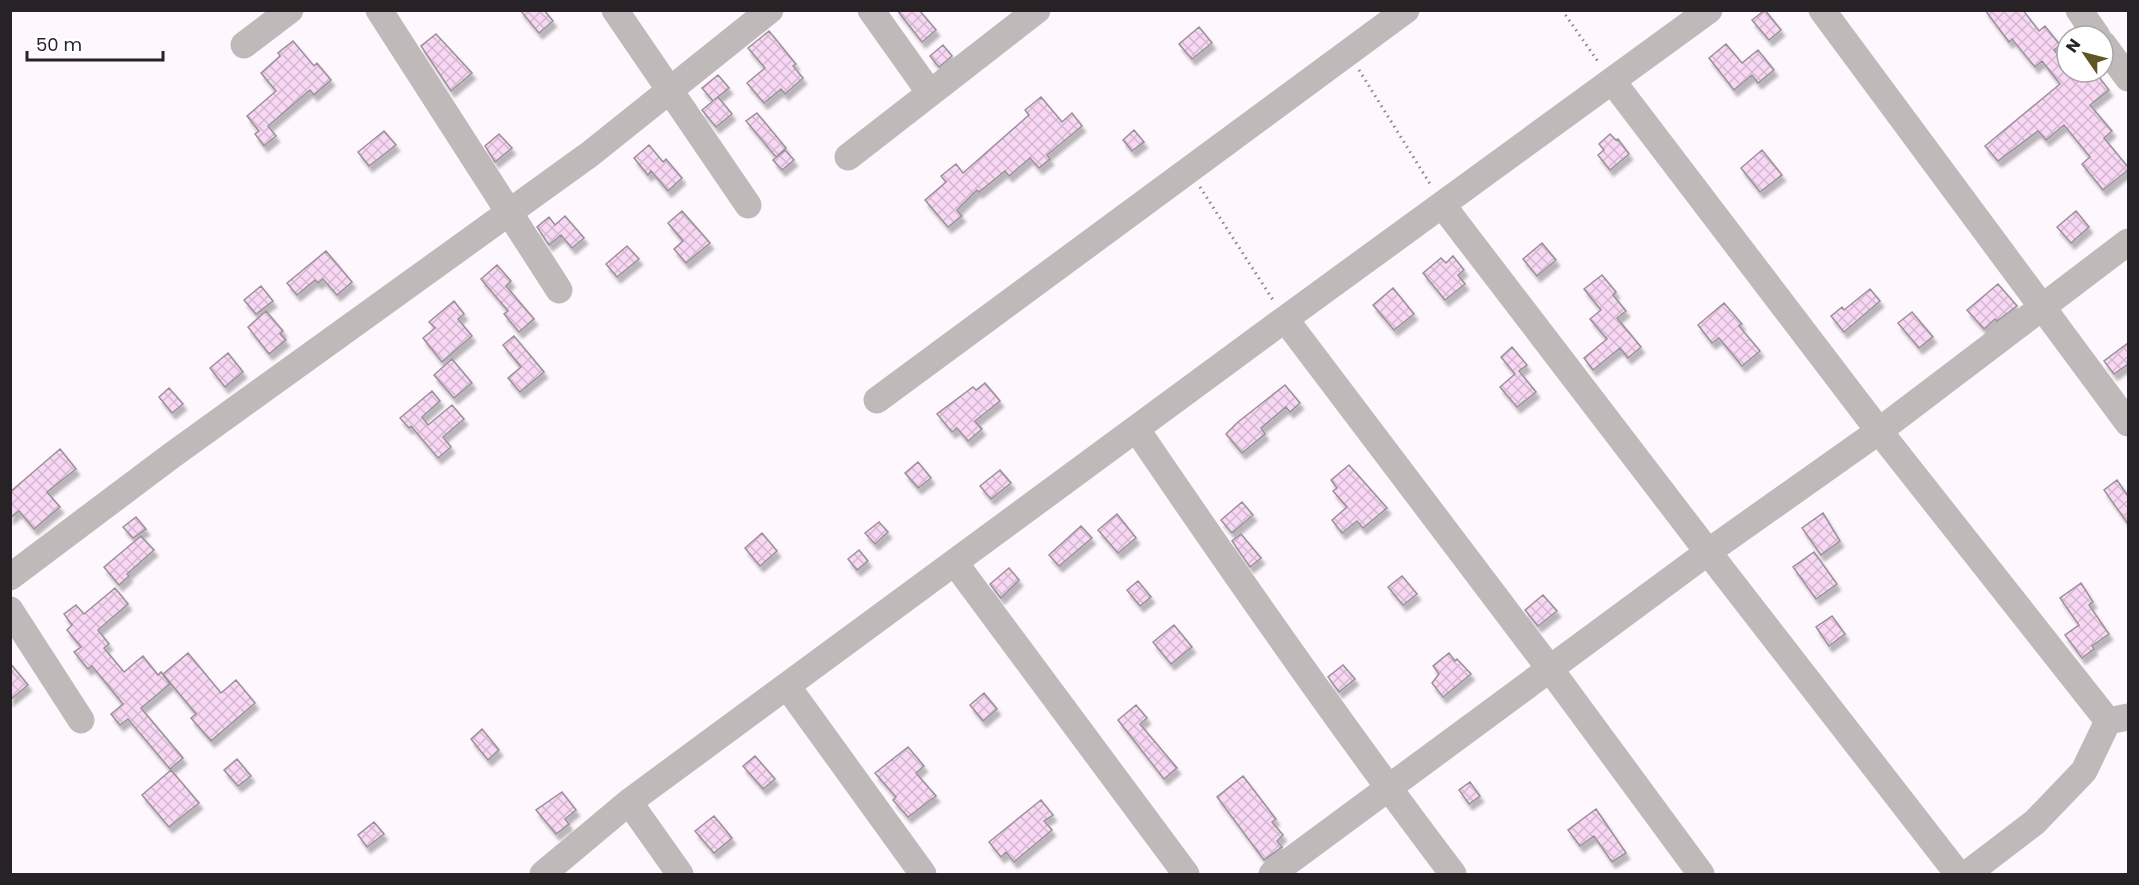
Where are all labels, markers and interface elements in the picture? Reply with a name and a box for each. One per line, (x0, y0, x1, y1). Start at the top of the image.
scale bar (27, 24, 164, 62)
north arrow (2055, 24, 2115, 84)
text: 50 m (36, 32, 82, 57)
text: N (2060, 34, 2086, 57)

